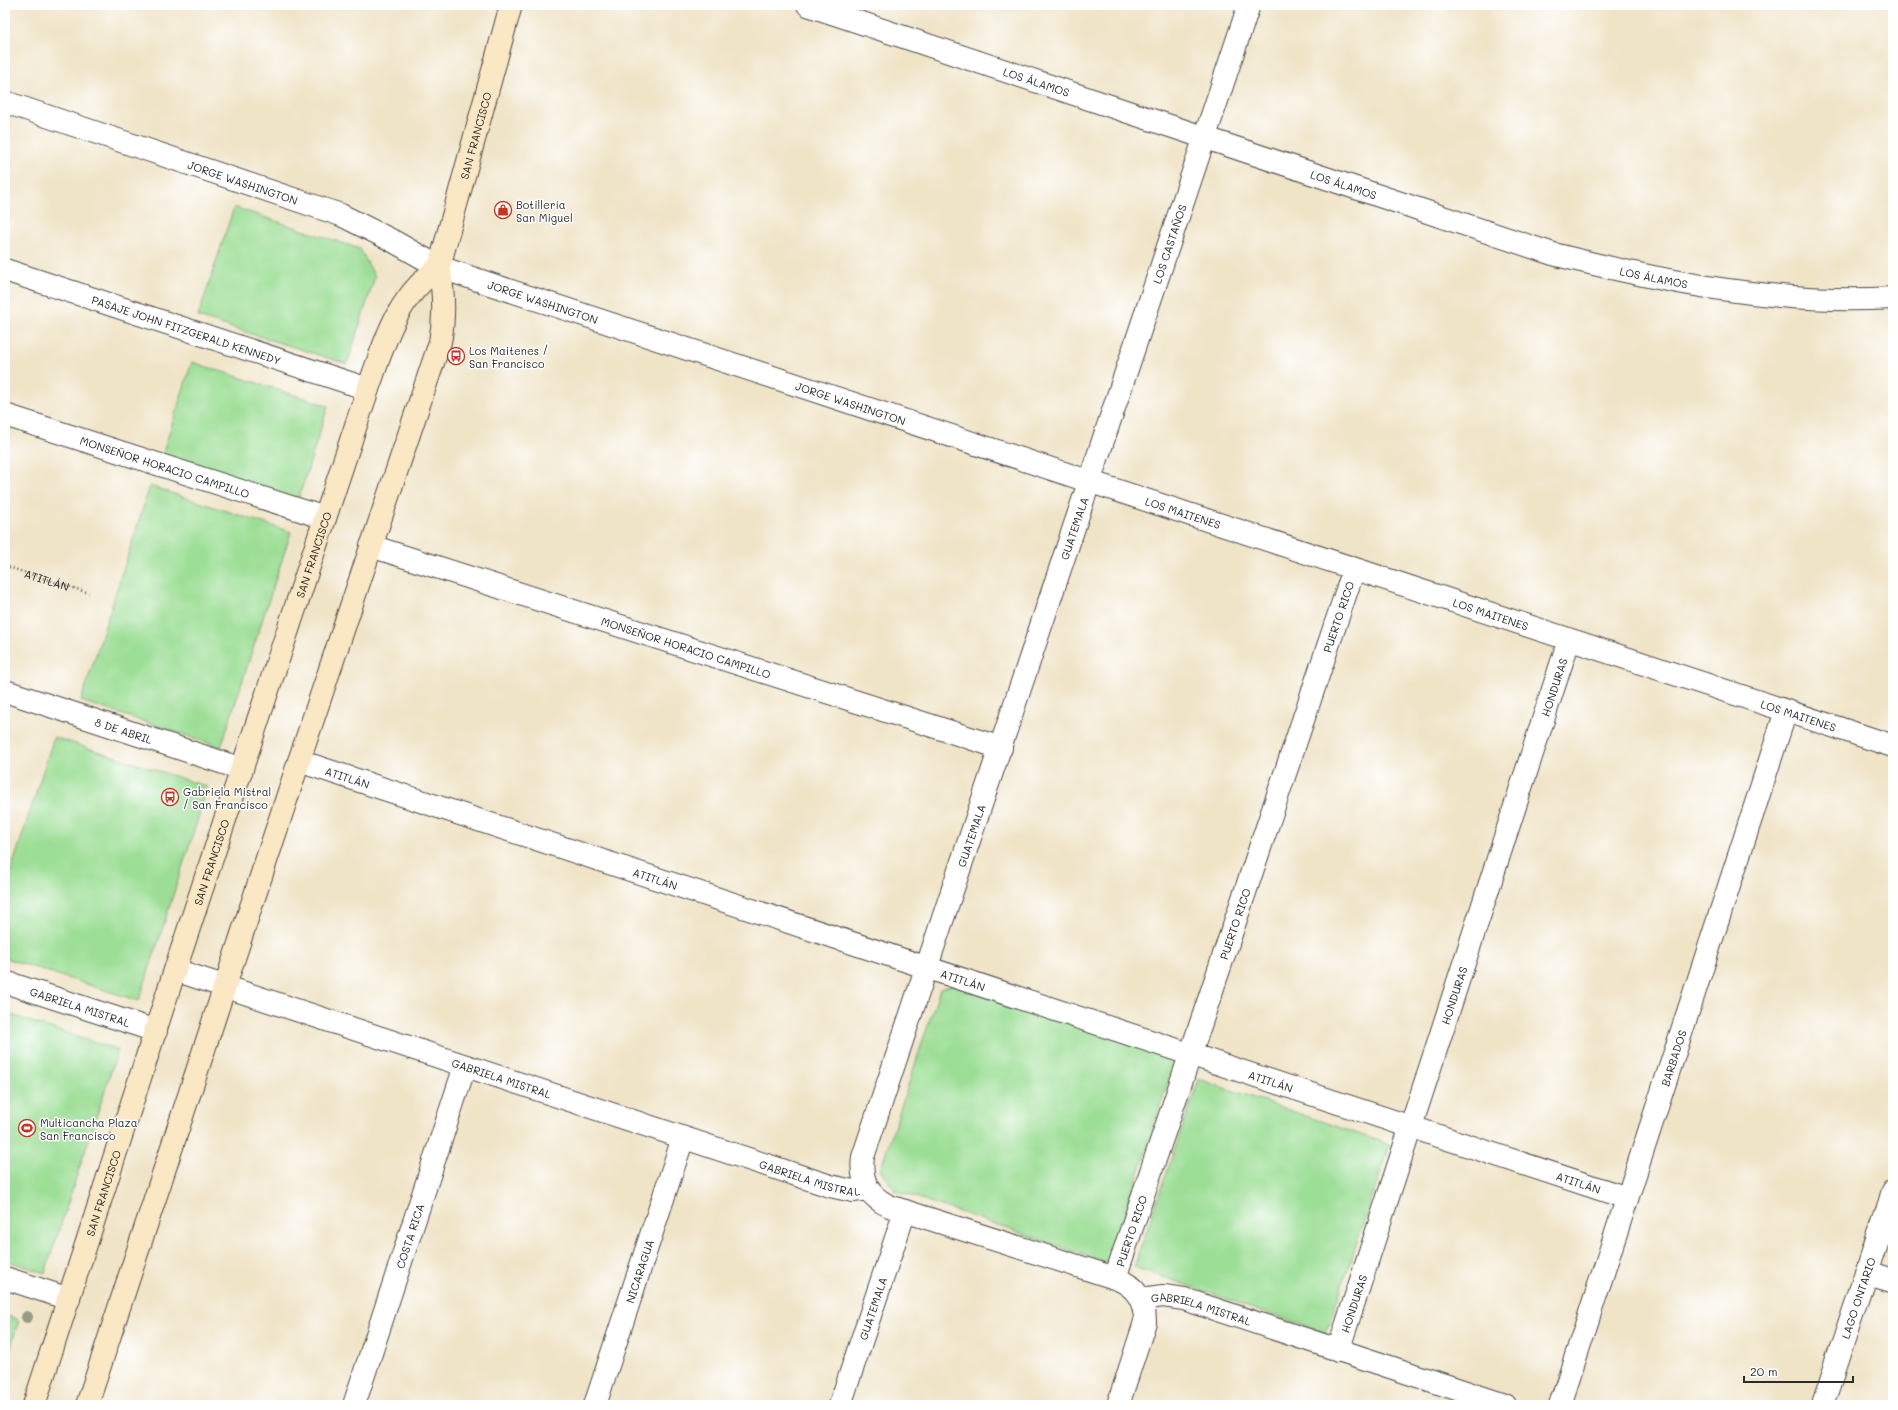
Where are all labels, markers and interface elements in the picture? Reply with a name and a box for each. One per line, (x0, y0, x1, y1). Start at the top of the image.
street label: LOS ÁLAMOS (1001, 63, 1072, 99)
street label: SAN FRANCISCO (456, 90, 494, 181)
street label: JORGE WASHINGTON (186, 157, 300, 207)
street label: LOS ÁLAMOS (1309, 166, 1379, 202)
place label: Botillería San Miguel (516, 197, 573, 225)
shop icon: Botillería San Miguel (493, 200, 513, 220)
street label: LOS CASTAÑOS (1149, 202, 1189, 285)
street label: LOS ÁLAMOS (1618, 263, 1689, 291)
street label: JORGE WASHINGTON (486, 276, 600, 327)
street label: PASAJE JOHN FITZGERALD KENNEDY (90, 291, 283, 368)
place label: Los Maitenes / San Francisco (469, 343, 548, 371)
bus stop icon: Los Maitenes / San Francisco (446, 346, 466, 366)
street label: JORGE WASHINGTON (794, 378, 908, 428)
street label: MONSEÑOR HORACIO CAMPILLO (78, 432, 252, 501)
street label: LOS MAITENES (1143, 493, 1223, 532)
street label: GUATEMALA (1056, 495, 1091, 562)
street label: SAN FRANCISCO (292, 509, 334, 600)
street label: ATITLÁN (23, 565, 71, 594)
street label: PUERTO RICO (1319, 579, 1357, 654)
street label: LOS MAITENES (1451, 594, 1531, 633)
street label: MONSEÑOR HORACIO CAMPILLO (600, 613, 773, 681)
street label: HONDURAS (1537, 656, 1570, 718)
street label: LOS MAITENES (1759, 696, 1838, 734)
street label: 8 DE ABRIL (93, 714, 155, 747)
street label: ATITLÁN (323, 763, 372, 791)
place label: Gabriela Mistral / San Francisco (183, 784, 271, 812)
bus stop icon: Gabriela Mistral / San Francisco (160, 787, 180, 807)
street label: GUATEMALA (953, 802, 988, 869)
street label: SAN FRANCISCO (190, 817, 232, 907)
street label: ATITLÁN (631, 864, 680, 893)
street label: PUERTO RICO (1215, 886, 1254, 961)
street label: HONDURAS (1437, 964, 1470, 1026)
street label: ATITLÁN (939, 965, 987, 994)
street label: GABRIELA MISTRAL (28, 983, 132, 1030)
street label: BARBADOS (1657, 1028, 1689, 1088)
street label: GABRIELA MISTRAL (450, 1054, 554, 1101)
street label: ATITLÁN (1246, 1066, 1295, 1095)
place label: Multicancha Plaza San Francisco (40, 1115, 138, 1143)
sports icon: Multicancha Plaza San Francisco (17, 1118, 37, 1138)
street label: SAN FRANCISCO (82, 1148, 124, 1238)
street label: GABRIELA MISTRAL (758, 1156, 861, 1199)
street label: ATITLÁN (1554, 1168, 1603, 1196)
street label: PUERTO RICO (1112, 1193, 1150, 1268)
street label: COSTA RICA (392, 1201, 427, 1270)
street label: NICARAGUA (622, 1237, 657, 1305)
street label: LAGO ONTARIO (1837, 1255, 1878, 1341)
street label: HONDURAS (1337, 1272, 1370, 1335)
street label: GUATEMALA (855, 1275, 890, 1342)
street label: GABRIELA MISTRAL (1150, 1288, 1254, 1328)
scale bar (1744, 1358, 1853, 1384)
text: 20 m (1750, 1363, 1778, 1379)

